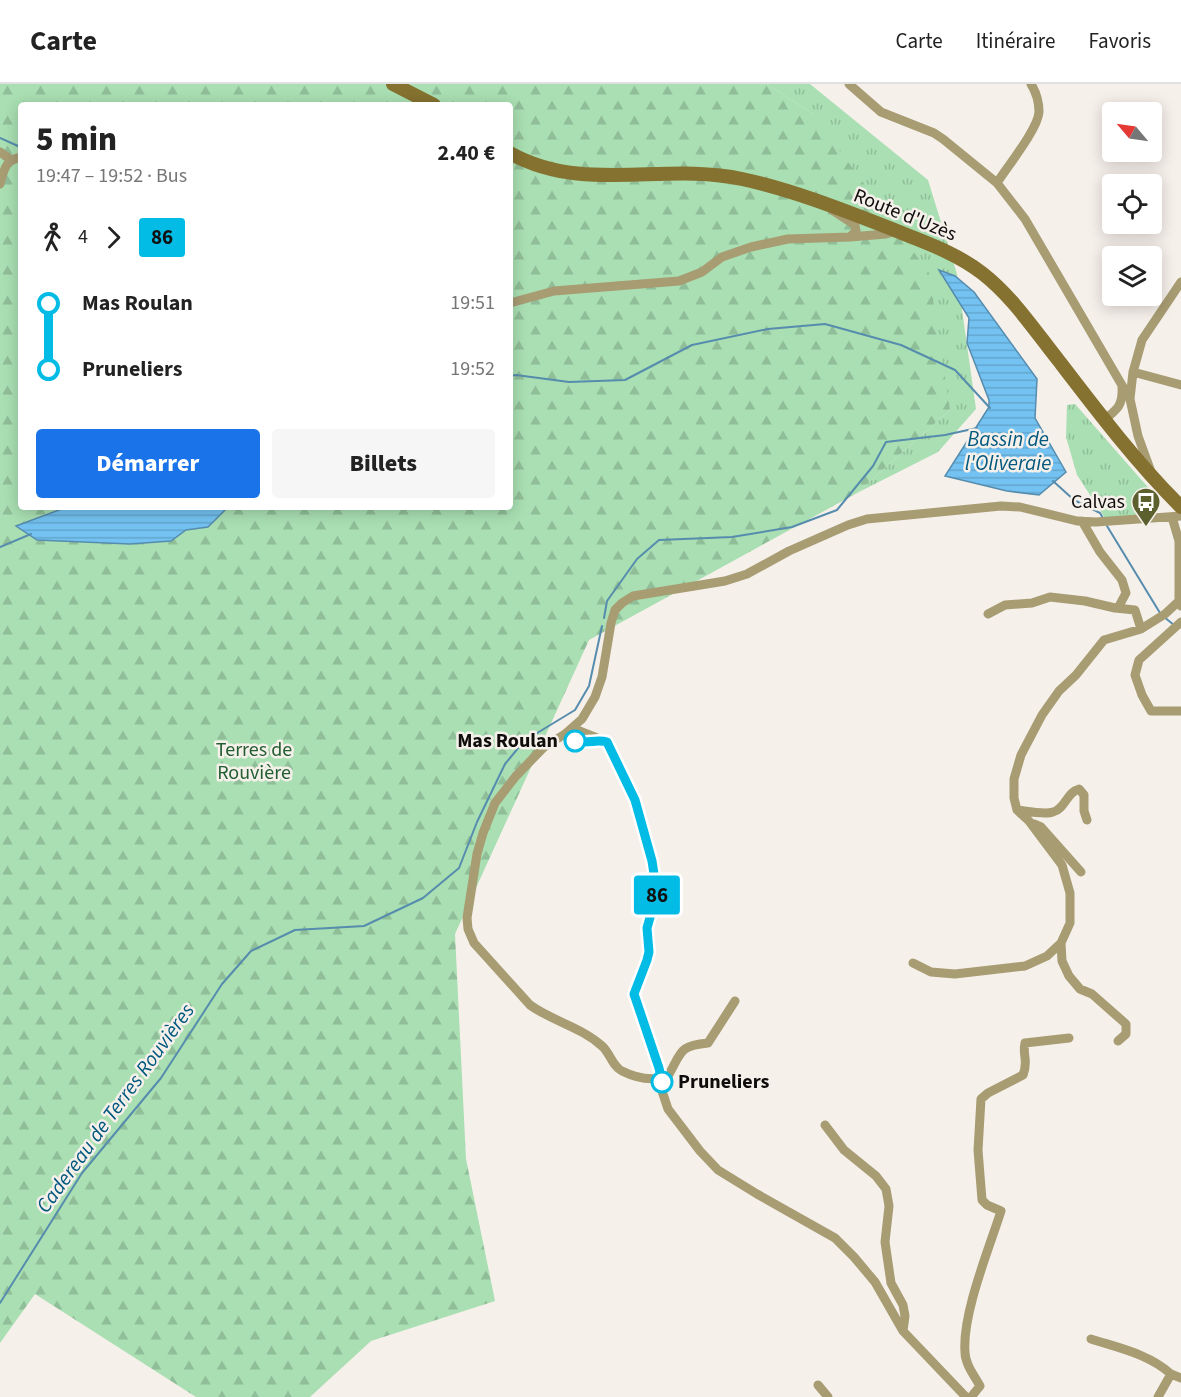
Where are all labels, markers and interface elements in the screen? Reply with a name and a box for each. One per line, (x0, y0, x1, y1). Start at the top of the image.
text: Carte (30, 21, 97, 61)
text: Carte (896, 26, 943, 56)
text: Itinéraire (976, 26, 1055, 56)
text: Favoris (1088, 26, 1151, 56)
north arrow (1102, 102, 1162, 162)
map controls (1102, 102, 1162, 306)
text: 5 min (36, 116, 117, 163)
text: 2.40 € (438, 137, 495, 169)
text: 19:47 – 19:52 · Bus (36, 162, 187, 190)
button: locate (1102, 174, 1162, 234)
street label: Route d'Uzès (849, 182, 961, 248)
icon: walk (36, 221, 69, 254)
icon: forward (97, 221, 130, 254)
text: 86 (151, 222, 173, 252)
text: 4 (78, 223, 88, 251)
button: layers (1102, 246, 1162, 306)
text: Mas Roulan (82, 287, 193, 319)
text: 19:51 (450, 289, 495, 317)
text: Pruneliers (82, 353, 182, 385)
text: 19:52 (450, 355, 495, 383)
water label: Bassin de l'Oliveraie (965, 424, 1051, 478)
button: Démarrer (36, 429, 260, 498)
button: Billets (272, 429, 495, 498)
bus stop icon: Calvas (1130, 486, 1162, 528)
place label: Calvas (1071, 488, 1125, 516)
place label: Mas Roulan (457, 727, 558, 755)
marker: Mas Roulan (564, 730, 586, 752)
park label: Terres de Rouvière (216, 736, 292, 787)
line badge: 86 (630, 876, 684, 914)
text: 86 (646, 880, 668, 910)
water label: Cadereau de Terres Rouvières (29, 997, 201, 1219)
place label: Pruneliers (678, 1068, 769, 1096)
marker: Pruneliers (651, 1071, 673, 1093)

